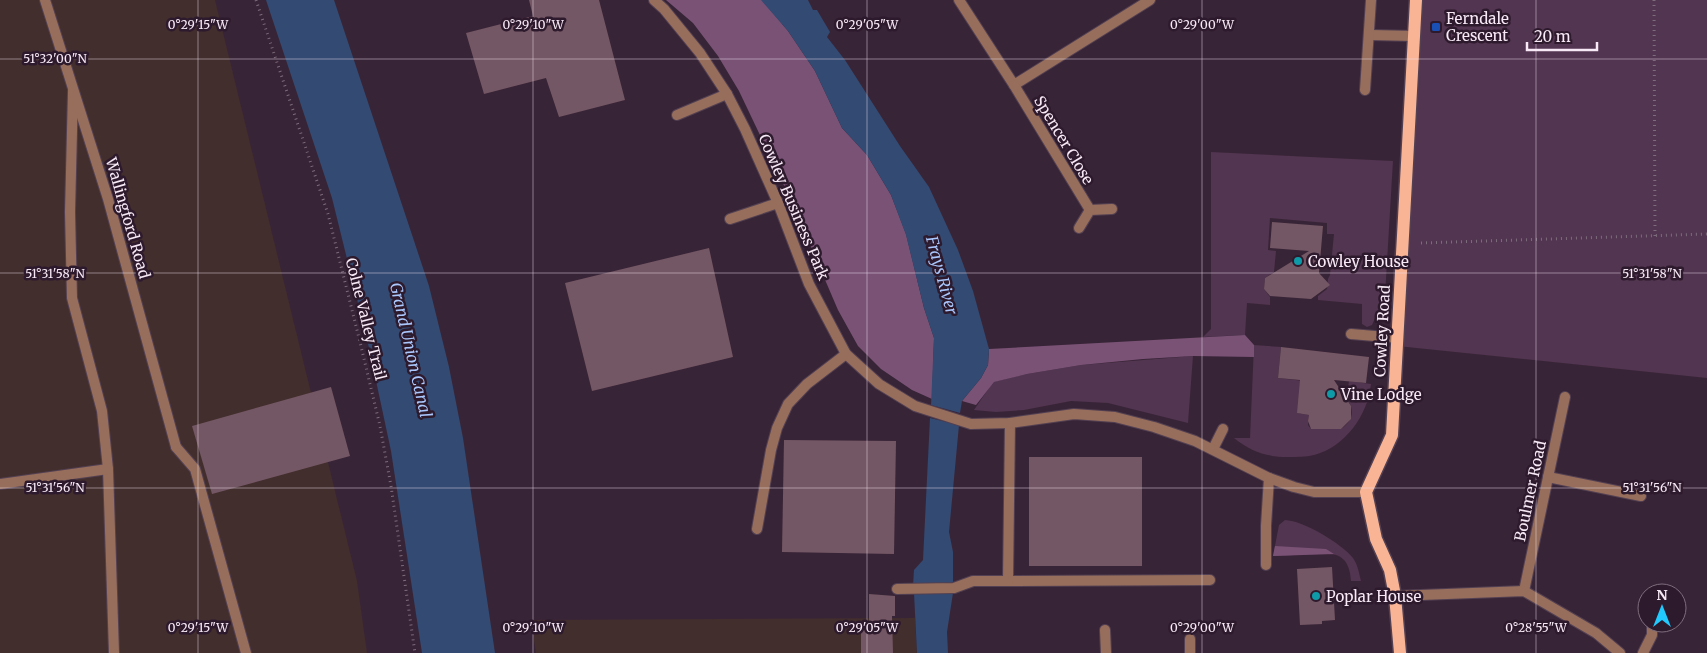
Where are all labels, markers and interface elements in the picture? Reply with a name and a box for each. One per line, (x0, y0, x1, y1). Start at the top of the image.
place label: Ferndale Crescent (1446, 9, 1509, 45)
text: 0°29'15"W (168, 17, 229, 32)
text: 0°29'10"W (502, 17, 565, 32)
text: 0°29'05"W (836, 17, 899, 32)
text: 0°29'00"W (1170, 17, 1235, 32)
scale bar (1527, 20, 1597, 52)
marker: Ferndale Crescent (1430, 21, 1442, 33)
text: 20 m (1534, 27, 1571, 46)
text: 51°32'00"N (23, 51, 87, 66)
street label: Spencer Close (1030, 92, 1098, 188)
street label: Cowley Business Park (755, 131, 834, 283)
street label: Wallingford Road (101, 154, 154, 281)
water label: Frays River (922, 233, 962, 317)
place label: Cowley House (1308, 252, 1409, 271)
marker: Cowley House (1292, 255, 1304, 267)
street label: Colne Valley Trail (342, 256, 390, 383)
text: 51°31'58"N (25, 266, 86, 281)
text: 51°31'58"N (1622, 266, 1683, 281)
water label: Grand Union Canal (386, 281, 436, 420)
street label: Cowley Road (1370, 285, 1394, 377)
place label: Vine Lodge (1340, 385, 1422, 404)
marker: Vine Lodge (1325, 388, 1337, 400)
street label: Boulmer Road (1510, 439, 1550, 543)
text: 51°31'56"N (25, 480, 85, 495)
text: 51°31'56"N (1622, 480, 1682, 495)
north arrow (1637, 583, 1687, 633)
text: N (1656, 586, 1668, 604)
place label: Poplar House (1326, 587, 1422, 606)
marker: Poplar House (1310, 590, 1322, 602)
text: 0°29'15"W (168, 620, 229, 635)
text: 0°29'10"W (502, 620, 565, 635)
text: 0°29'05"W (836, 620, 899, 635)
text: 0°29'00"W (1170, 620, 1235, 635)
text: 0°28'55"W (1505, 620, 1568, 635)

